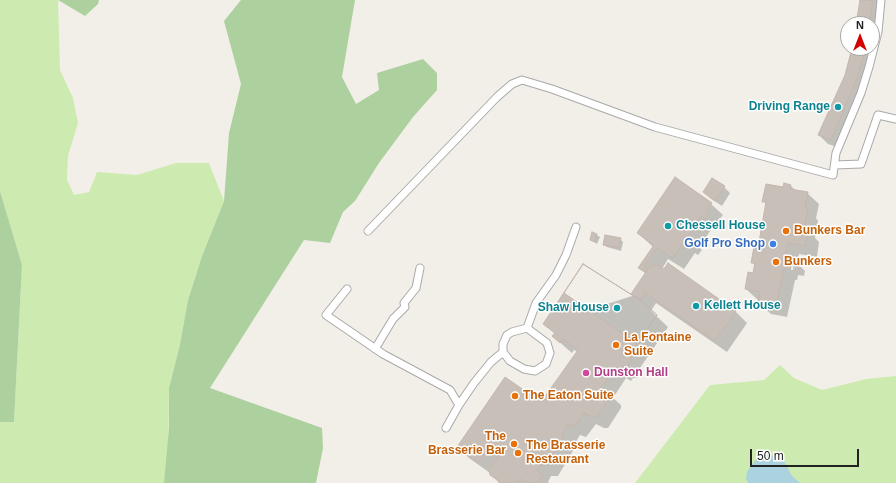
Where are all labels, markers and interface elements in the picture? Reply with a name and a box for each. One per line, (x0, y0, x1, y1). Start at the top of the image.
north arrow (840, 16, 880, 56)
text: N (856, 19, 864, 31)
place label: Driving Range (749, 100, 830, 114)
marker: Driving Range (833, 102, 843, 112)
place label: Chessell House (676, 219, 765, 233)
marker: Chessell House (663, 221, 673, 231)
place label: Bunkers Bar (794, 224, 865, 238)
marker: Bunkers Bar (781, 226, 791, 236)
place label: Golf Pro Shop (684, 237, 765, 251)
marker: Golf Pro Shop (768, 239, 778, 249)
place label: Bunkers (784, 255, 832, 269)
marker: Bunkers (771, 257, 781, 267)
place label: Kellett House (704, 299, 781, 313)
place label: Shaw House (538, 301, 609, 315)
marker: Kellett House (691, 301, 701, 311)
marker: Shaw House (612, 303, 622, 313)
place label: La Fontaine Suite (624, 331, 691, 359)
marker: La Fontaine Suite (611, 340, 621, 350)
place label: Dunston Hall (594, 366, 668, 380)
marker: Dunston Hall (581, 368, 591, 378)
place label: The Eaton Suite (523, 389, 614, 403)
marker: The Eaton Suite (510, 391, 520, 401)
place label: The Brasserie Bar (428, 430, 506, 458)
marker: The Brasserie Bar (509, 439, 519, 449)
place label: The Brasserie Restaurant (526, 439, 605, 467)
scale bar (752, 441, 861, 467)
marker: The Brasserie Restaurant (513, 448, 523, 458)
text: 50 m (757, 449, 784, 463)

